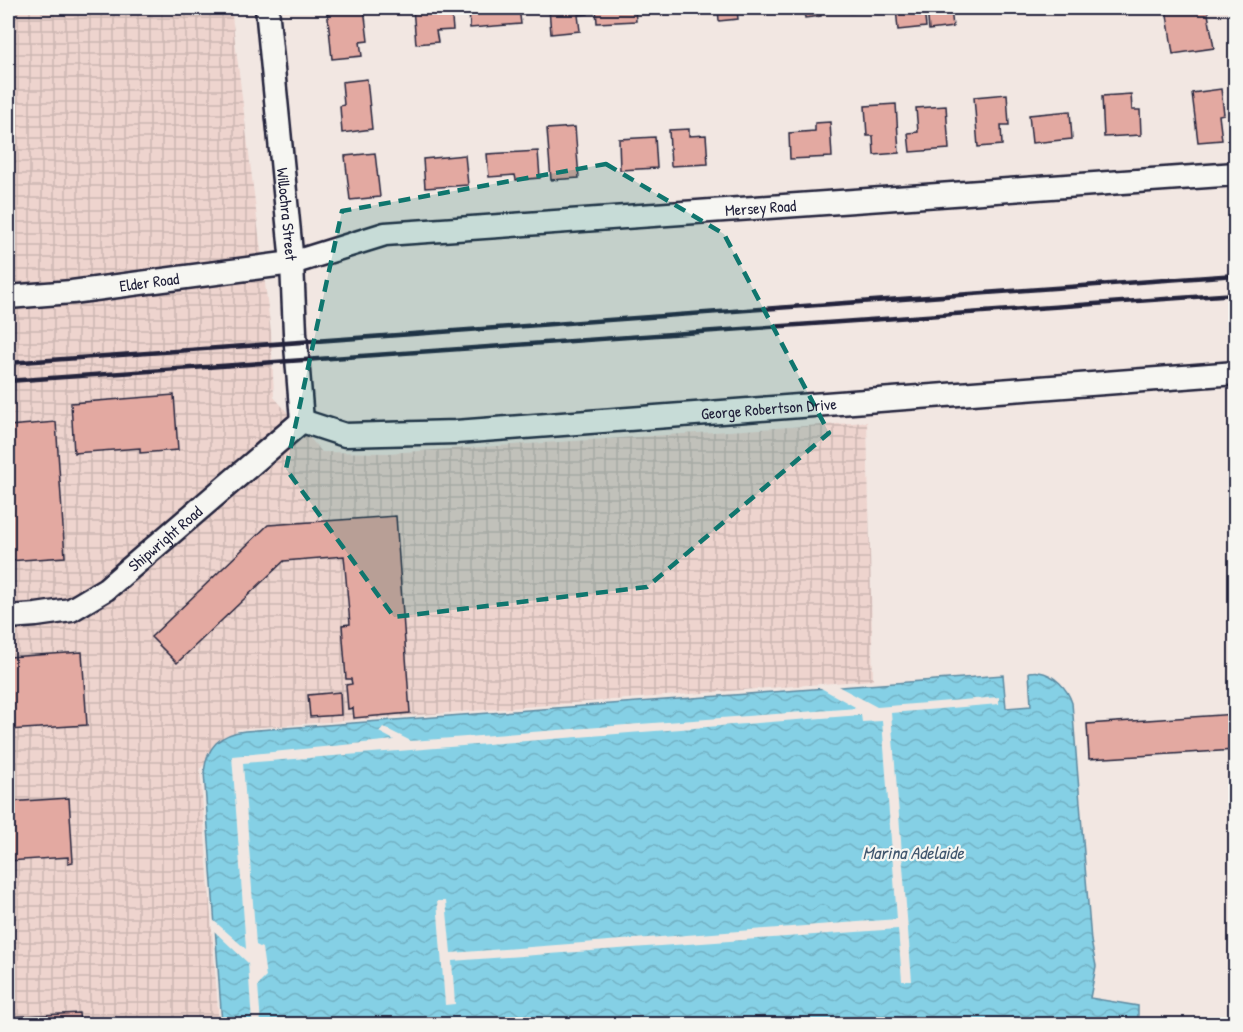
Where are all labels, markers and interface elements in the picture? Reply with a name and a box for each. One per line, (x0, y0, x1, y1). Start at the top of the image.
street label: Willochra Street (272, 167, 303, 262)
street label: Mersey Road (724, 194, 797, 221)
street label: Elder Road (118, 267, 180, 297)
street label: George Robertson Drive (700, 392, 838, 424)
street label: Shipwright Road (123, 500, 207, 576)
water label: Marina Adelaide (862, 840, 964, 865)

